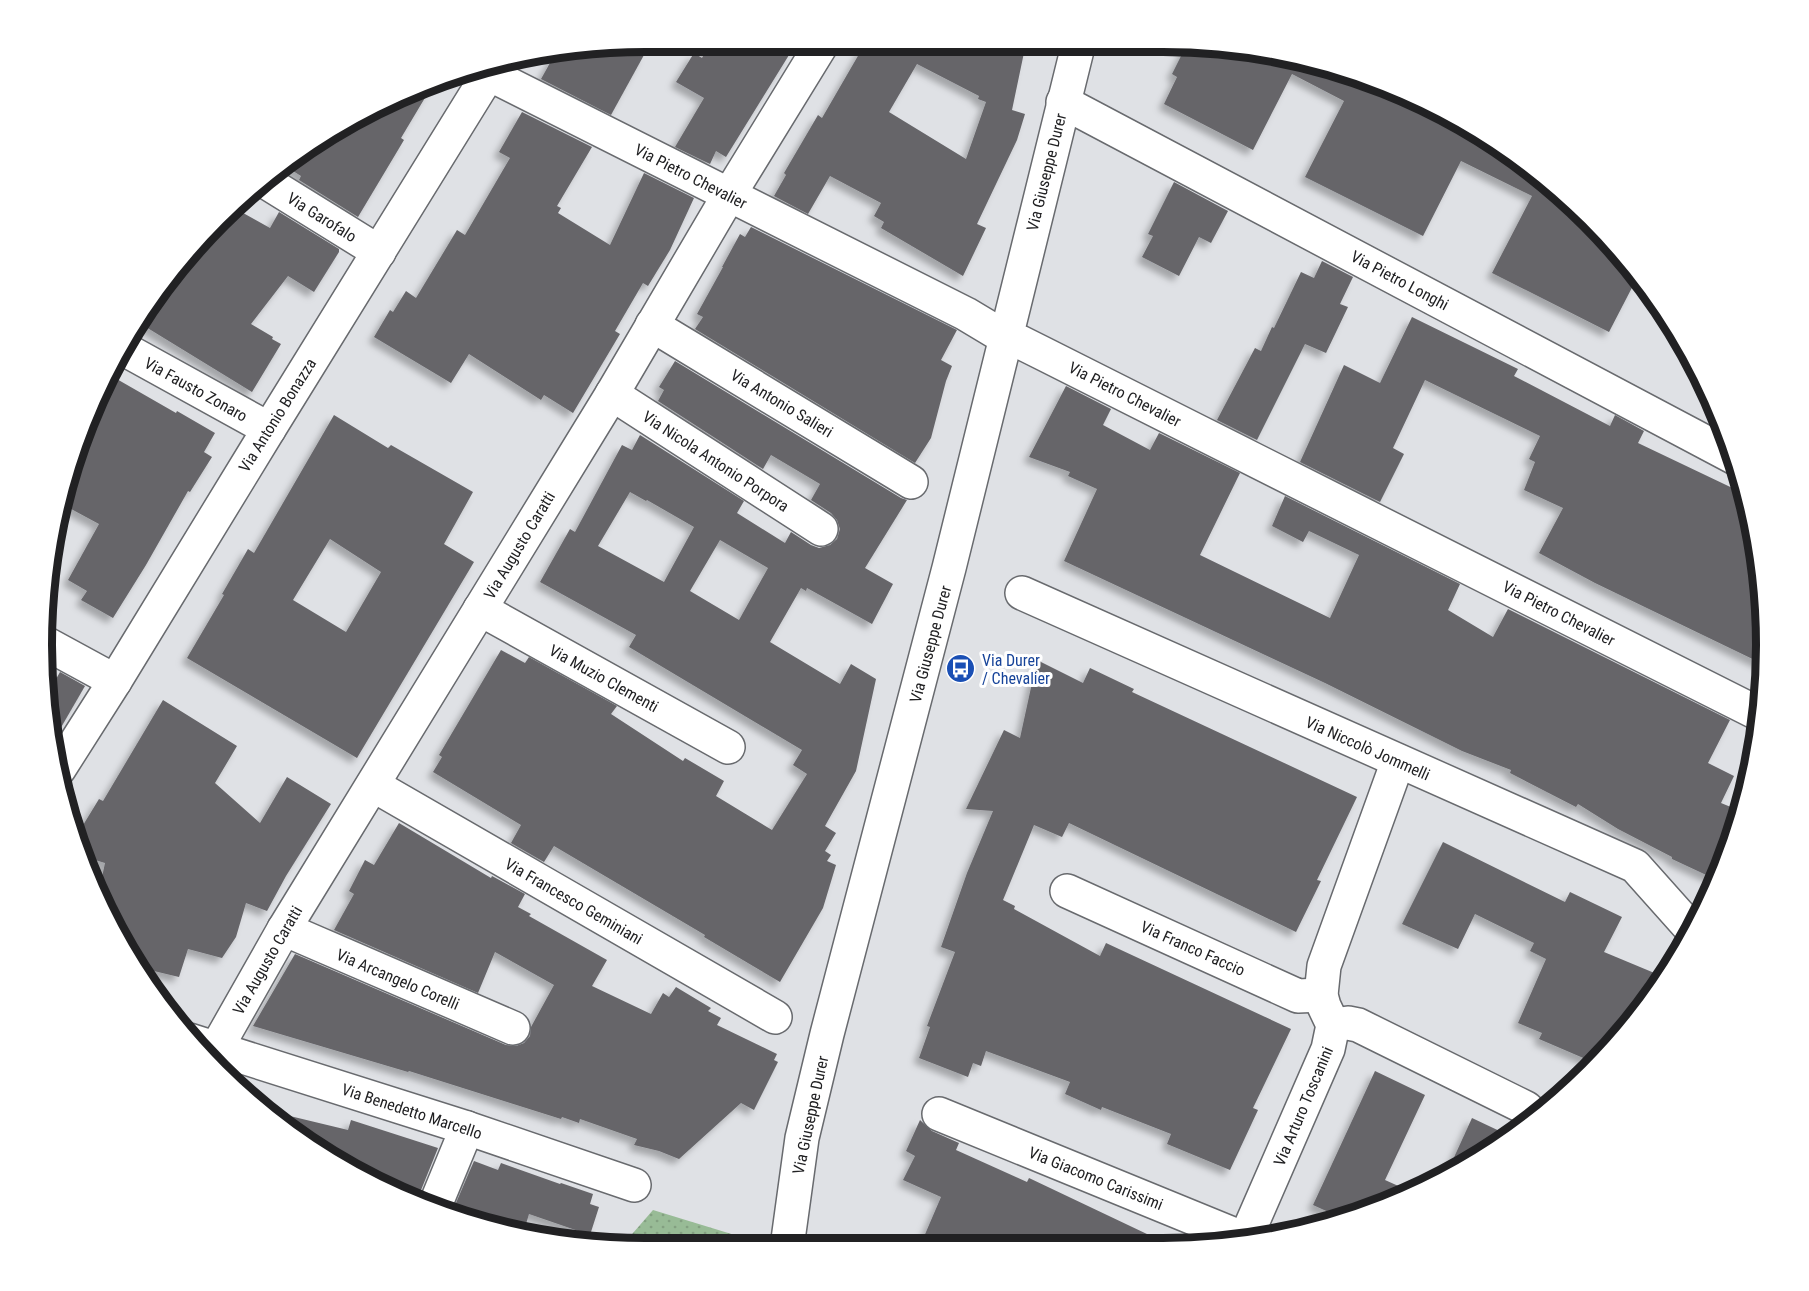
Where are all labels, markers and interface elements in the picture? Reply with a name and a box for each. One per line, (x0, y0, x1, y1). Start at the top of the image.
street label: Via Giuseppe Durer (1023, 111, 1070, 233)
street label: Via Pietro Chevalier (631, 140, 750, 213)
street label: Via Garofalo (284, 189, 360, 246)
street label: Via Pietro Longhi (1348, 247, 1452, 314)
street label: Via Fausto Zonaro (141, 353, 251, 426)
street label: Via Antonio Bonazza (235, 355, 320, 476)
street label: Via Pietro Chevalier (1065, 358, 1184, 431)
street label: Via Antonio Salieri (727, 365, 836, 441)
street label: Via Nicola Antonio Porpora (639, 407, 792, 516)
street label: Via Augusto Caratti (480, 488, 559, 603)
street label: Via Pietro Chevalier (1499, 577, 1618, 650)
street label: Via Giuseppe Durer (906, 583, 955, 705)
street label: Via Muzio Clementi (546, 641, 662, 716)
place label: Via Durer / Chevalier (982, 651, 1050, 688)
bus stop icon: Via Durer / Chevalier (945, 653, 977, 685)
street label: Via Niccolò Jommelli (1303, 713, 1433, 784)
street label: Via Francesco Geminiani (501, 854, 646, 949)
street label: Via Augusto Caratti (229, 903, 306, 1018)
street label: Via Franco Faccio (1138, 917, 1248, 980)
street label: Via Arcangelo Corelli (333, 945, 462, 1014)
street label: Via Arturo Toscanini (1270, 1044, 1337, 1169)
street label: Via Giuseppe Durer (789, 1054, 832, 1176)
street label: Via Benedetto Marcello (339, 1080, 485, 1143)
street label: Via Giacomo Carissimi (1026, 1143, 1166, 1214)

